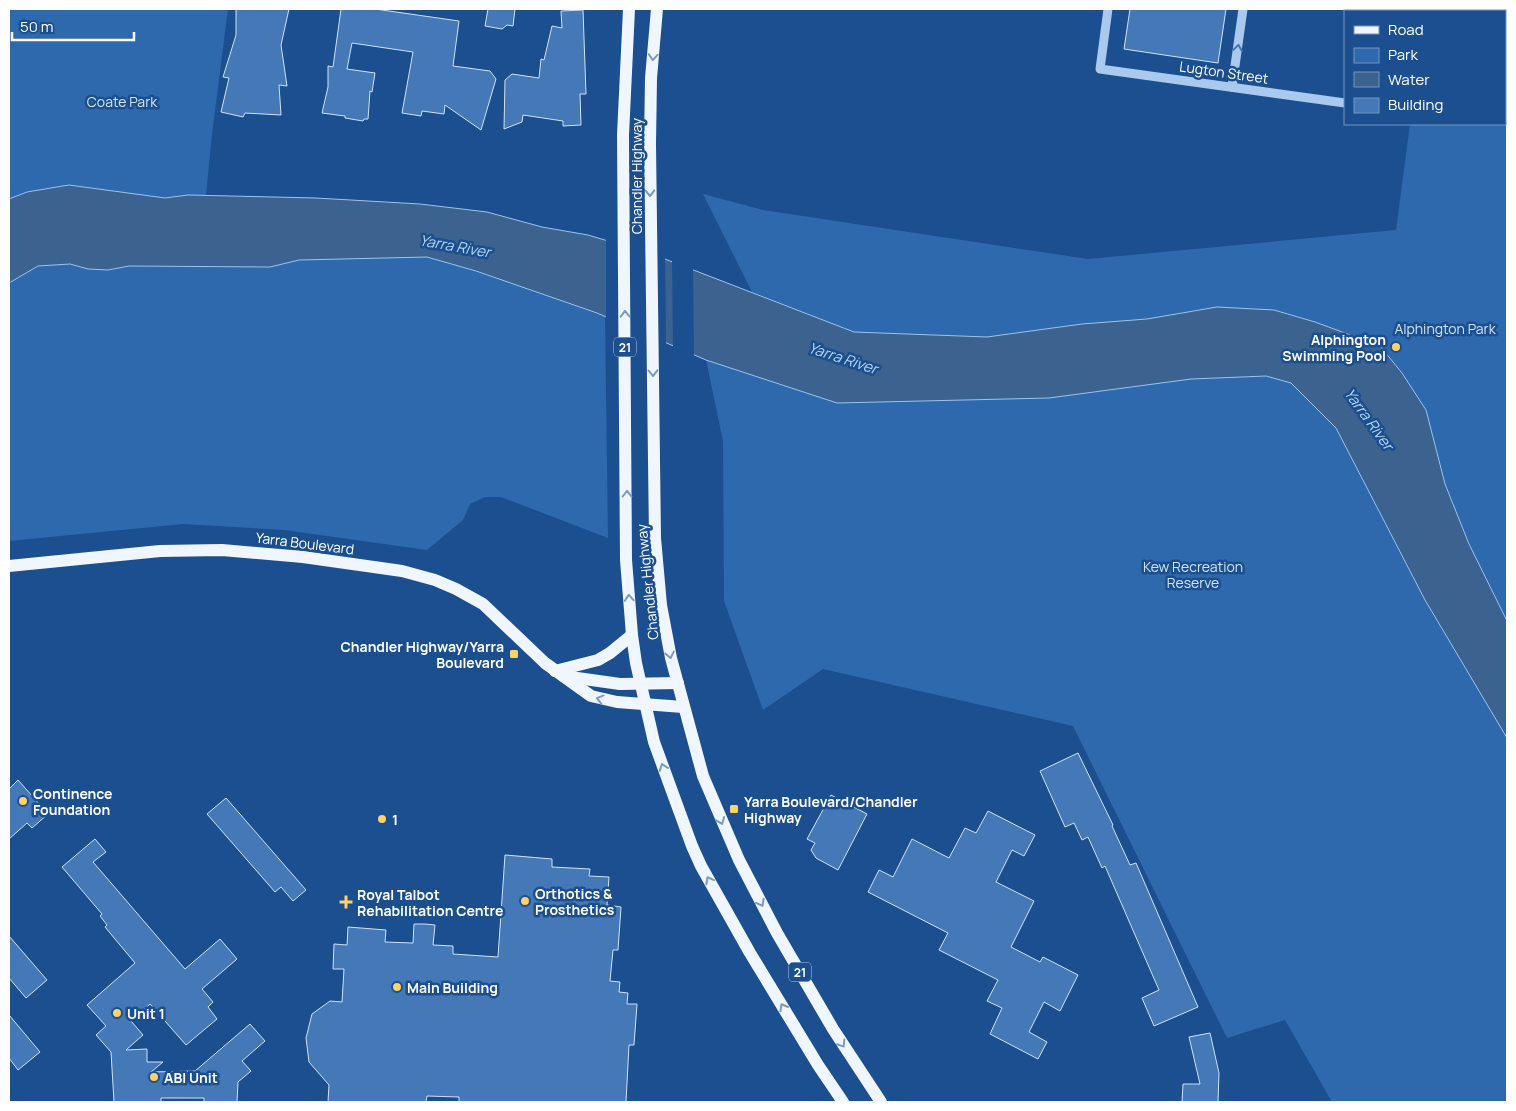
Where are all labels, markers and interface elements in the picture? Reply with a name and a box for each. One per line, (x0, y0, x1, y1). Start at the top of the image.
scale bar (12, 10, 135, 42)
legend (1344, 10, 1506, 125)
text: 50 m (20, 16, 54, 37)
text: Road (1388, 19, 1424, 40)
one-way arrow (1232, 44, 1243, 52)
text: Park (1388, 44, 1418, 65)
one-way arrow (648, 54, 659, 62)
street label: Lugton Street (1178, 56, 1270, 88)
text: Water (1388, 69, 1430, 90)
park label: Coate Park (87, 92, 158, 111)
text: Building (1388, 94, 1443, 115)
street label: Chandler Highway (627, 117, 646, 234)
one-way arrow (645, 190, 655, 197)
water label: Yarra River (418, 229, 495, 263)
one-way arrow (620, 310, 630, 318)
park label: Alphington Park (1394, 319, 1497, 338)
place label: Alphington Swimming Pool (1282, 330, 1386, 365)
water label: Yarra River (806, 337, 883, 380)
road number: 21 (614, 338, 636, 357)
marker: Alphington Swimming Pool (1390, 341, 1402, 353)
one-way arrow (648, 370, 658, 377)
water label: Yarra River (1339, 384, 1400, 456)
one-way arrow (622, 490, 632, 498)
street label: Chandler Highway (631, 522, 663, 641)
street label: Yarra Boulevard (255, 528, 355, 558)
park label: Kew Recreation Reserve (1143, 557, 1243, 592)
one-way arrow (623, 594, 634, 602)
place label: Chandler Highway/Yarra Boulevard (340, 637, 504, 672)
marker: Chandler Highway/Yarra Boulevard (508, 648, 520, 660)
one-way arrow (664, 650, 675, 659)
one-way arrow (596, 694, 605, 705)
one-way arrow (659, 763, 669, 771)
place label: Continence Foundation (33, 784, 113, 819)
place label: Yarra Boulevard/Chandler Highway (744, 792, 918, 827)
marker: Continence Foundation (17, 795, 29, 807)
marker: Yarra Boulevard/Chandler Highway (728, 803, 740, 815)
place label: 1 (392, 810, 398, 829)
marker: 1 (376, 813, 388, 825)
one-way arrow (715, 816, 725, 825)
one-way arrow (705, 876, 715, 885)
place label: Orthotics & Prosthetics (535, 884, 615, 919)
place label: Royal Talbot Rehabilitation Centre (357, 885, 503, 920)
marker: Royal Talbot Rehabilitation Centre (339, 895, 353, 909)
marker: Orthotics & Prosthetics (519, 895, 531, 907)
one-way arrow (755, 898, 765, 907)
road number: 21 (789, 962, 811, 982)
place label: Main Building (407, 978, 498, 997)
marker: Main Building (391, 981, 403, 993)
place label: Unit 1 (127, 1004, 165, 1023)
one-way arrow (780, 1004, 790, 1013)
marker: Unit 1 (111, 1007, 123, 1019)
one-way arrow (836, 1039, 846, 1048)
place label: ABI Unit (164, 1068, 218, 1087)
marker: ABI Unit (148, 1071, 160, 1083)

